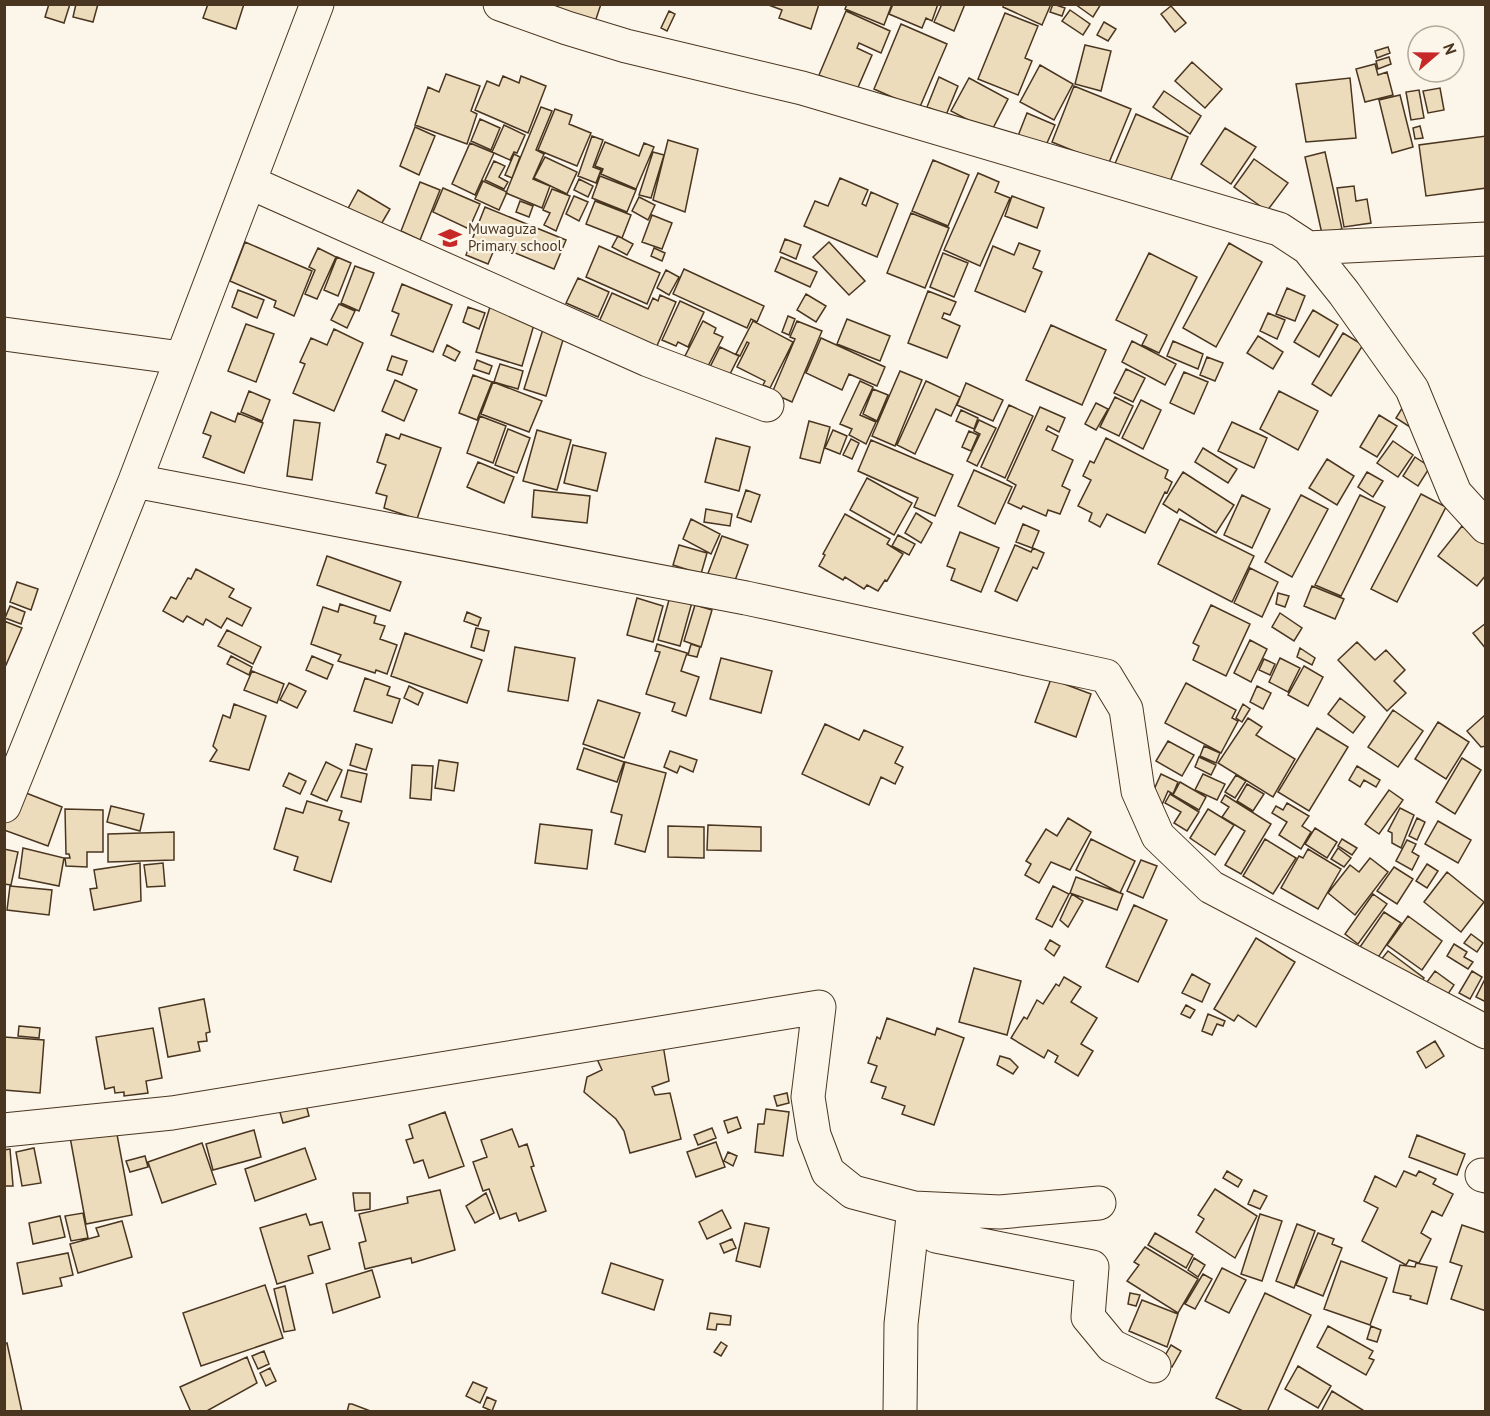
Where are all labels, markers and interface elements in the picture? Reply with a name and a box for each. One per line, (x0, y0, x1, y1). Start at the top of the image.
north arrow (1406, 24, 1466, 84)
text: N (1439, 41, 1461, 57)
place label: Muwaguza Primary school (468, 219, 563, 255)
school or university icon: Muwaguza Primary school (437, 225, 463, 251)

